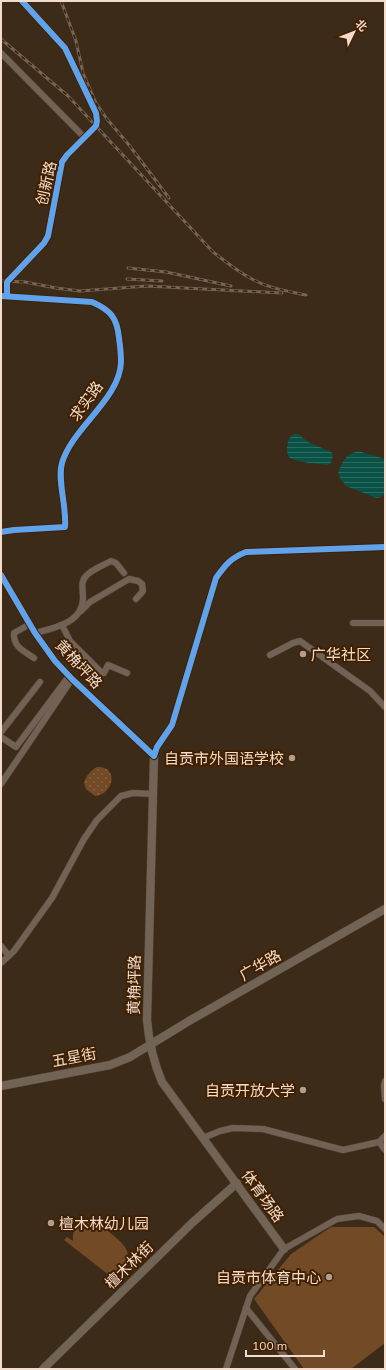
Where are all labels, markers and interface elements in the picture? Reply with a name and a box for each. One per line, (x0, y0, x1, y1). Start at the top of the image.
north arrow (334, 12, 374, 52)
text: 北 (352, 16, 370, 34)
street label: 创新路 (32, 159, 60, 207)
street label: 求实路 (65, 377, 107, 425)
street label: 黄桷坪路 (52, 636, 106, 692)
place label: 广华社区 (311, 645, 371, 664)
marker: 广华社区 (298, 649, 308, 659)
place label: 自贡市外国语学校 (164, 749, 284, 768)
marker: 自贡市外国语学校 (287, 753, 297, 763)
street label: 广华路 (236, 946, 284, 984)
street label: 黄桷坪路 (124, 955, 144, 1015)
street label: 五星街 (50, 1043, 98, 1071)
place label: 自贡开放大学 (205, 1081, 295, 1100)
marker: 自贡开放大学 (298, 1085, 308, 1095)
street label: 体育场路 (238, 1166, 288, 1226)
place label: 檀木林幼儿园 (59, 1214, 149, 1233)
marker: 檀木林幼儿园 (46, 1218, 56, 1228)
street label: 檀木林街 (101, 1237, 157, 1293)
place label: 自贡市体育中心 (216, 1268, 321, 1287)
marker: 自贡市体育中心 (324, 1272, 334, 1282)
scale bar (246, 1332, 324, 1358)
text: 100 m (252, 1338, 287, 1353)

